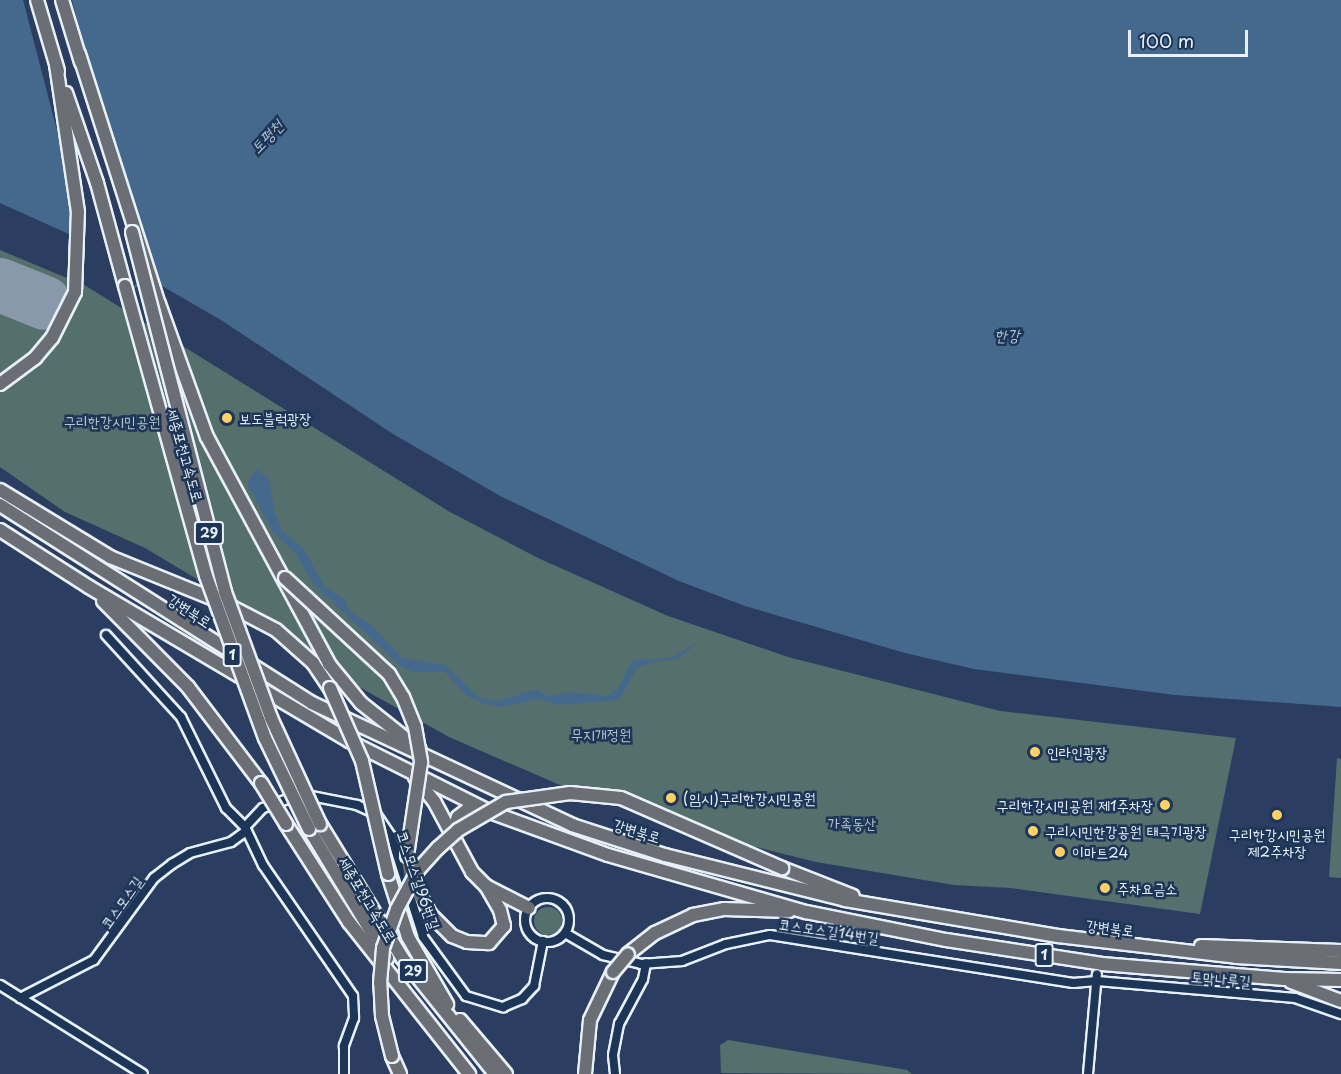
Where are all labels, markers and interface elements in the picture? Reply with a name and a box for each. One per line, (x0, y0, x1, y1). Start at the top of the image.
scale bar (1131, 18, 1251, 56)
text: 100 m (1139, 27, 1194, 54)
water label: 토평천 (246, 115, 286, 157)
water label: 한강 (994, 324, 1020, 344)
street label: 세종포천고속도로 (164, 406, 208, 504)
place label: 보도블럭광장 (239, 409, 311, 427)
marker: 보도블럭광장 (220, 411, 234, 425)
park label: 구리한강시민공원 (64, 412, 160, 430)
road number: 29 (192, 522, 226, 544)
street label: 강변북로 (165, 589, 215, 631)
road number: 1 (222, 644, 242, 666)
park label: 무지개정원 (571, 725, 631, 743)
place label: 인라인광장 (1047, 743, 1107, 761)
marker: 인라인광장 (1028, 745, 1042, 759)
place label: (임시)구리한강시민공원 (683, 789, 816, 807)
marker: (임시)구리한강시민공원 (664, 791, 678, 805)
place label: 구리한강시민공원 제1주차장 (997, 796, 1153, 814)
marker: 구리한강시민공원 제1주차장 (1158, 798, 1172, 812)
marker: 구리한강시민공원 제2주차장 (1270, 808, 1284, 822)
street label: 강변북로 (611, 814, 663, 846)
park label: 가족동산 (828, 814, 876, 832)
place label: 구리시민한강공원 태극기광장 (1045, 822, 1207, 840)
marker: 구리시민한강공원 태극기광장 (1026, 824, 1040, 838)
place label: 구리한강시민공원 제2주차장 (1229, 824, 1325, 859)
street label: 코스모스길96번길 (394, 828, 444, 932)
place label: 이마트24 (1072, 843, 1128, 861)
marker: 이마트24 (1053, 845, 1067, 859)
street label: 세종포천고속도로 (335, 853, 401, 945)
street label: 코스모스길 (96, 872, 146, 932)
place label: 주차요금소 (1117, 879, 1177, 897)
marker: 주차요금소 (1098, 881, 1112, 895)
street label: 코스모스길14번길 (778, 914, 880, 946)
street label: 강변북로 (1085, 915, 1135, 939)
road number: 1 (1034, 944, 1054, 966)
road number: 29 (396, 960, 430, 982)
street label: 토막나루길 (1190, 966, 1252, 990)

